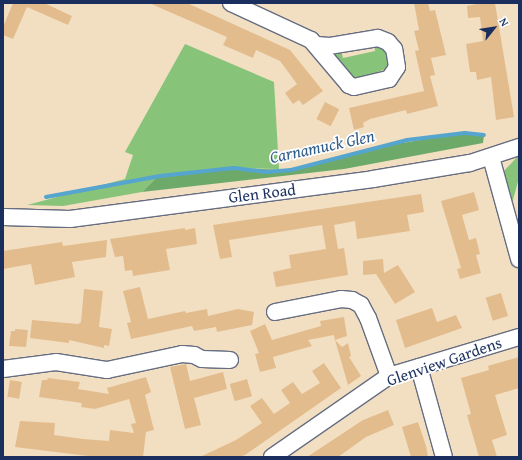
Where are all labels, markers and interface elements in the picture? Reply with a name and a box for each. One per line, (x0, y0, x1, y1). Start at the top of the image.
north arrow (474, 8, 514, 48)
text: N (496, 15, 513, 29)
water label: Carnamuck Glen (268, 125, 376, 167)
street label: Glen Road (227, 179, 297, 207)
street label: Glenview Gardens (384, 332, 504, 390)

